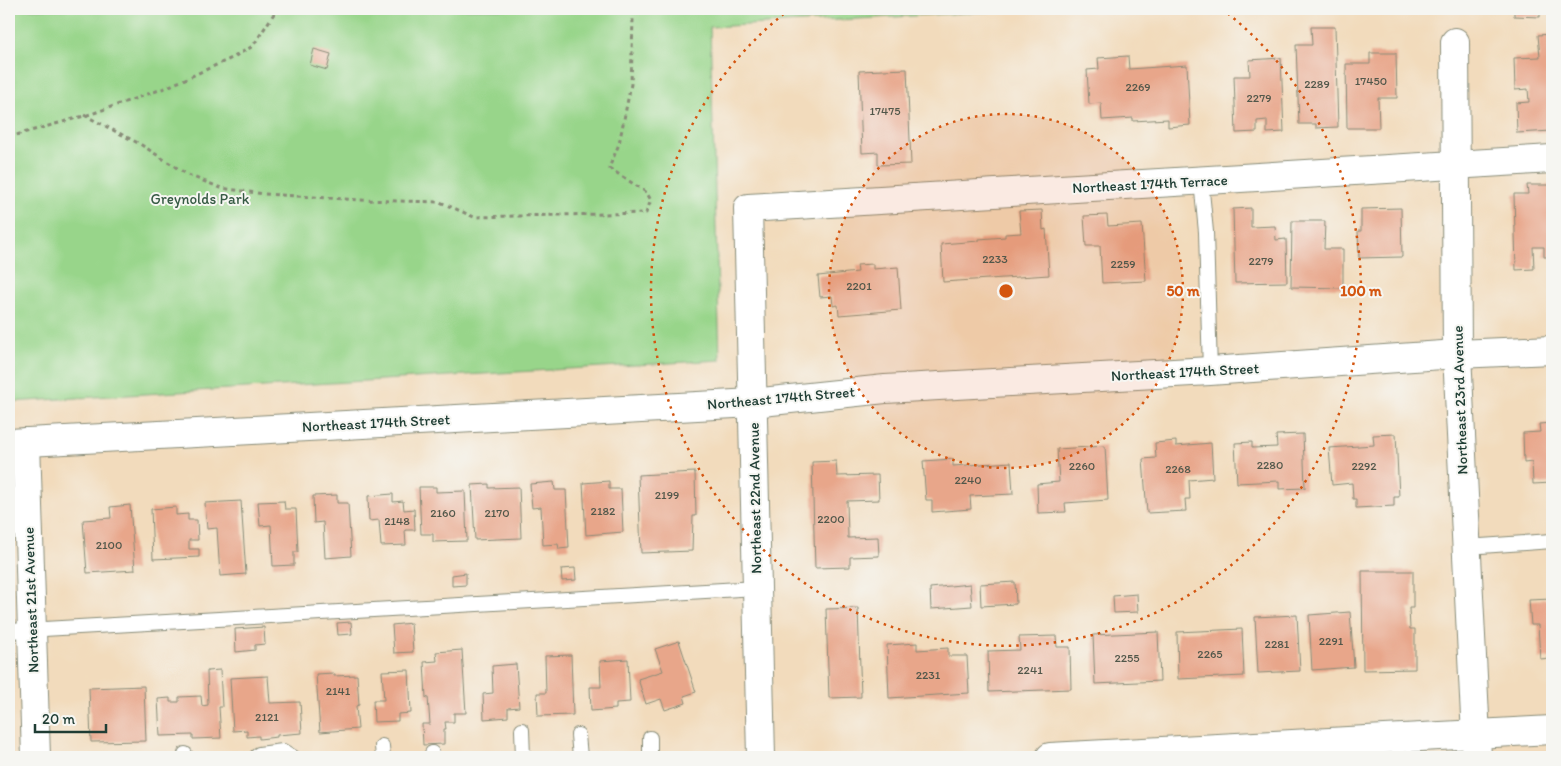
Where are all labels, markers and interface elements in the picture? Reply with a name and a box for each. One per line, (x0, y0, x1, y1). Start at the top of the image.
house number: 17450 (1355, 74, 1387, 88)
house number: 2289 (1304, 77, 1330, 91)
house number: 2269 (1125, 80, 1151, 94)
house number: 2279 (1247, 91, 1271, 105)
house number: 17475 (870, 104, 900, 118)
street label: Northeast 174th Terrace (1072, 171, 1228, 197)
park label: Greynolds Park (151, 190, 250, 208)
house number: 2233 (982, 252, 1008, 266)
house number: 2279 (1249, 254, 1273, 268)
house number: 2259 (1110, 257, 1136, 271)
house number: 2201 (846, 279, 872, 293)
centre of rings (997, 282, 1015, 300)
text: 50 m (1166, 282, 1200, 300)
text: 100 m (1340, 282, 1382, 300)
street label: Northeast 23rd Avenue (1448, 325, 1472, 475)
street label: Northeast 174th Street (1110, 359, 1260, 385)
street label: Northeast 174th Street (706, 383, 856, 413)
street label: Northeast 174th Street (301, 410, 451, 436)
street label: Northeast 22nd Avenue (745, 422, 765, 574)
house number: 2280 (1257, 458, 1283, 472)
house number: 2260 (1069, 459, 1095, 473)
house number: 2292 (1351, 459, 1377, 473)
house number: 2268 (1165, 462, 1191, 476)
house number: 2240 (954, 473, 982, 487)
house number: 2199 (655, 488, 679, 502)
house number: 2182 (591, 504, 616, 518)
house number: 2160 (430, 506, 456, 520)
house number: 2170 (484, 506, 510, 520)
house number: 2200 (817, 512, 845, 526)
house number: 2148 (384, 514, 410, 528)
street label: Northeast 21st Avenue (19, 527, 43, 673)
house number: 2100 (96, 538, 122, 552)
house number: 2291 (1319, 634, 1344, 648)
house number: 2281 (1265, 637, 1290, 651)
house number: 2265 (1197, 647, 1223, 661)
house number: 2255 (1114, 651, 1140, 665)
house number: 2241 (1017, 663, 1043, 677)
house number: 2231 (916, 668, 941, 682)
house number: 2141 (326, 684, 351, 698)
scale bar (35, 701, 106, 733)
text: 20 m (42, 710, 76, 728)
house number: 2121 (255, 710, 279, 724)

